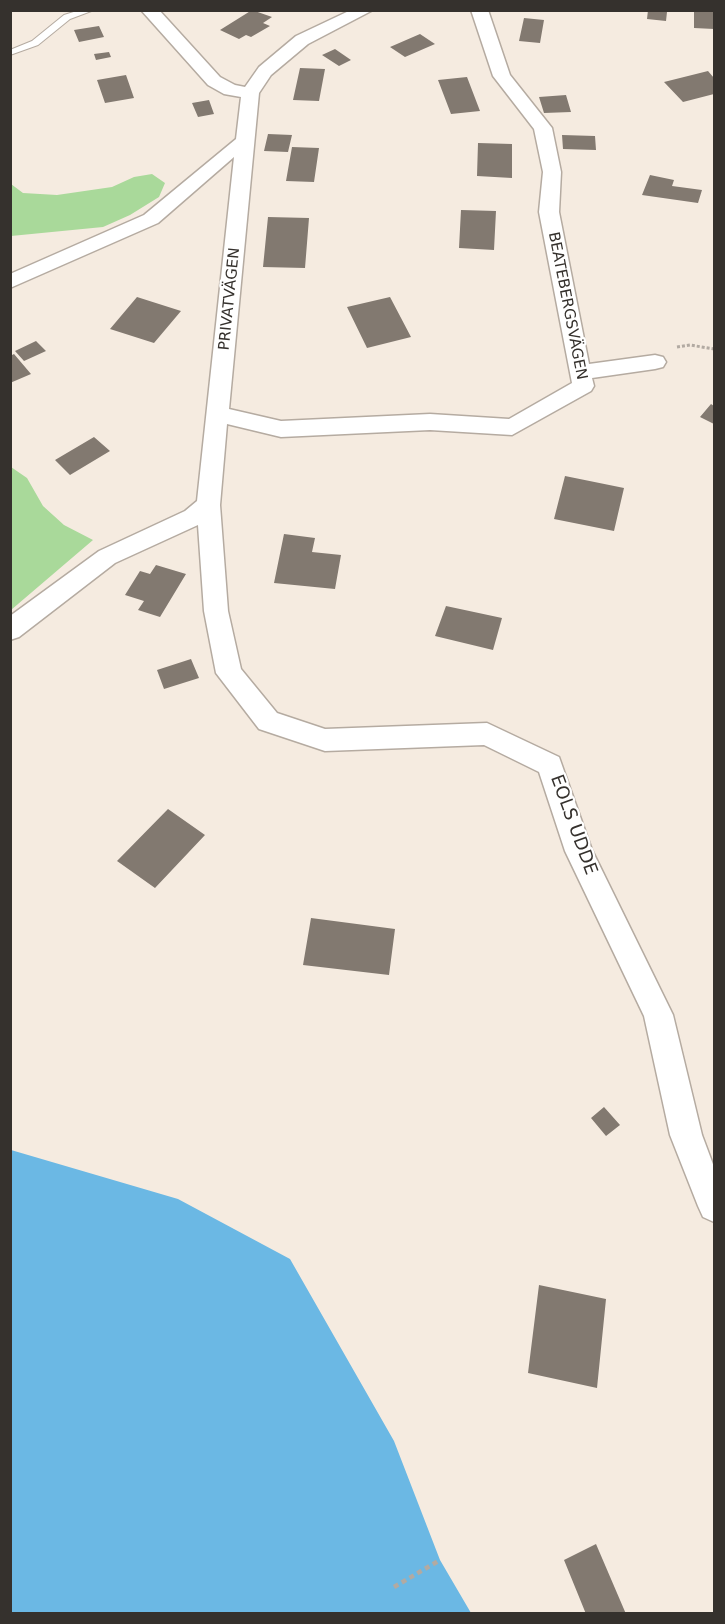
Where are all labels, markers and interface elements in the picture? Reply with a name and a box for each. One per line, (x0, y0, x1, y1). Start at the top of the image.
street label: BEATEBERGSVÄGEN (544, 230, 590, 382)
street label: PRIVATVÄGEN (216, 247, 244, 351)
street label: EOLS UDDE (545, 772, 601, 878)

